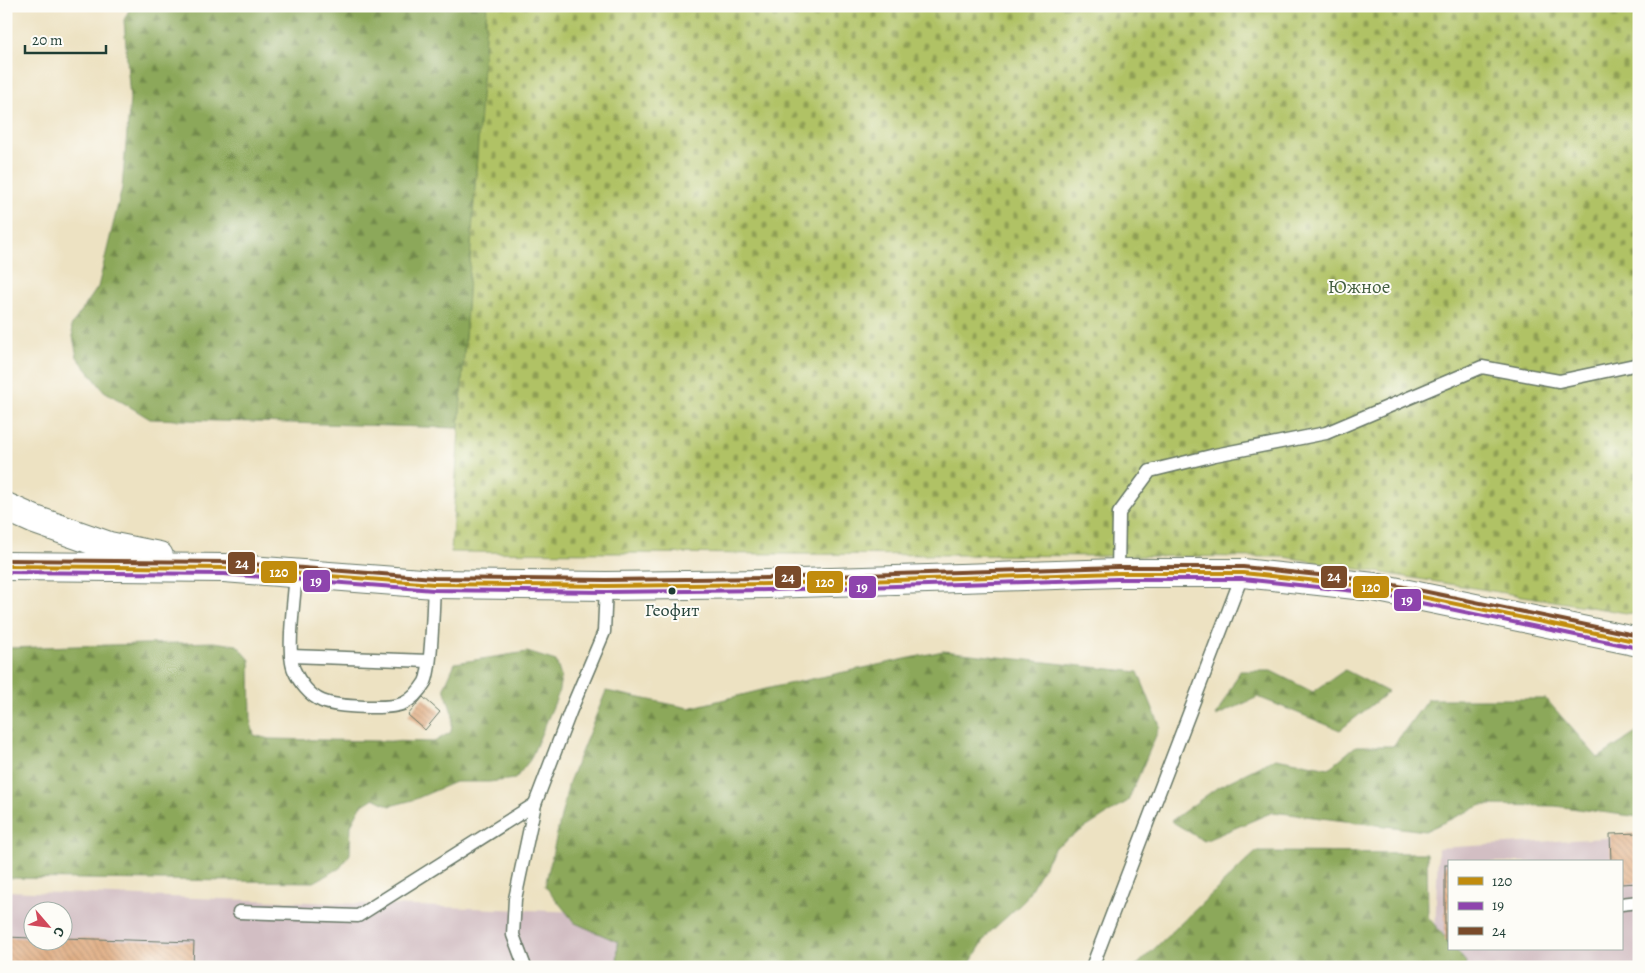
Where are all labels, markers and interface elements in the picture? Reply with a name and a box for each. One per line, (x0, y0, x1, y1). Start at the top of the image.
scale bar (25, 22, 106, 54)
text: 20 m (32, 30, 63, 50)
park label: Южное (1328, 274, 1390, 300)
line badge: 24 (227, 551, 256, 575)
text: 24 (235, 554, 249, 573)
line badge: 120 (260, 560, 298, 584)
text: 120 (270, 563, 288, 582)
line badge: 24 (774, 565, 802, 589)
line badge: 24 (1320, 565, 1348, 589)
text: 24 (1327, 567, 1341, 586)
text: 24 (781, 568, 795, 587)
line badge: 19 (302, 569, 331, 593)
line badge: 120 (806, 570, 844, 594)
text: 19 (310, 572, 322, 591)
text: 120 (816, 573, 834, 592)
line badge: 19 (848, 575, 877, 599)
line badge: 120 (1352, 575, 1390, 599)
text: 19 (856, 578, 868, 597)
text: 120 (1362, 578, 1380, 597)
marker: Геофит (667, 586, 677, 596)
line badge: 19 (1393, 588, 1422, 612)
text: 19 (1401, 591, 1413, 610)
place label: Геофит (645, 598, 699, 622)
legend (1448, 860, 1622, 950)
text: 120 (1492, 871, 1512, 891)
text: 19 (1492, 895, 1504, 915)
north arrow (22, 900, 72, 950)
text: 24 (1492, 921, 1506, 941)
text: С (48, 924, 69, 940)

